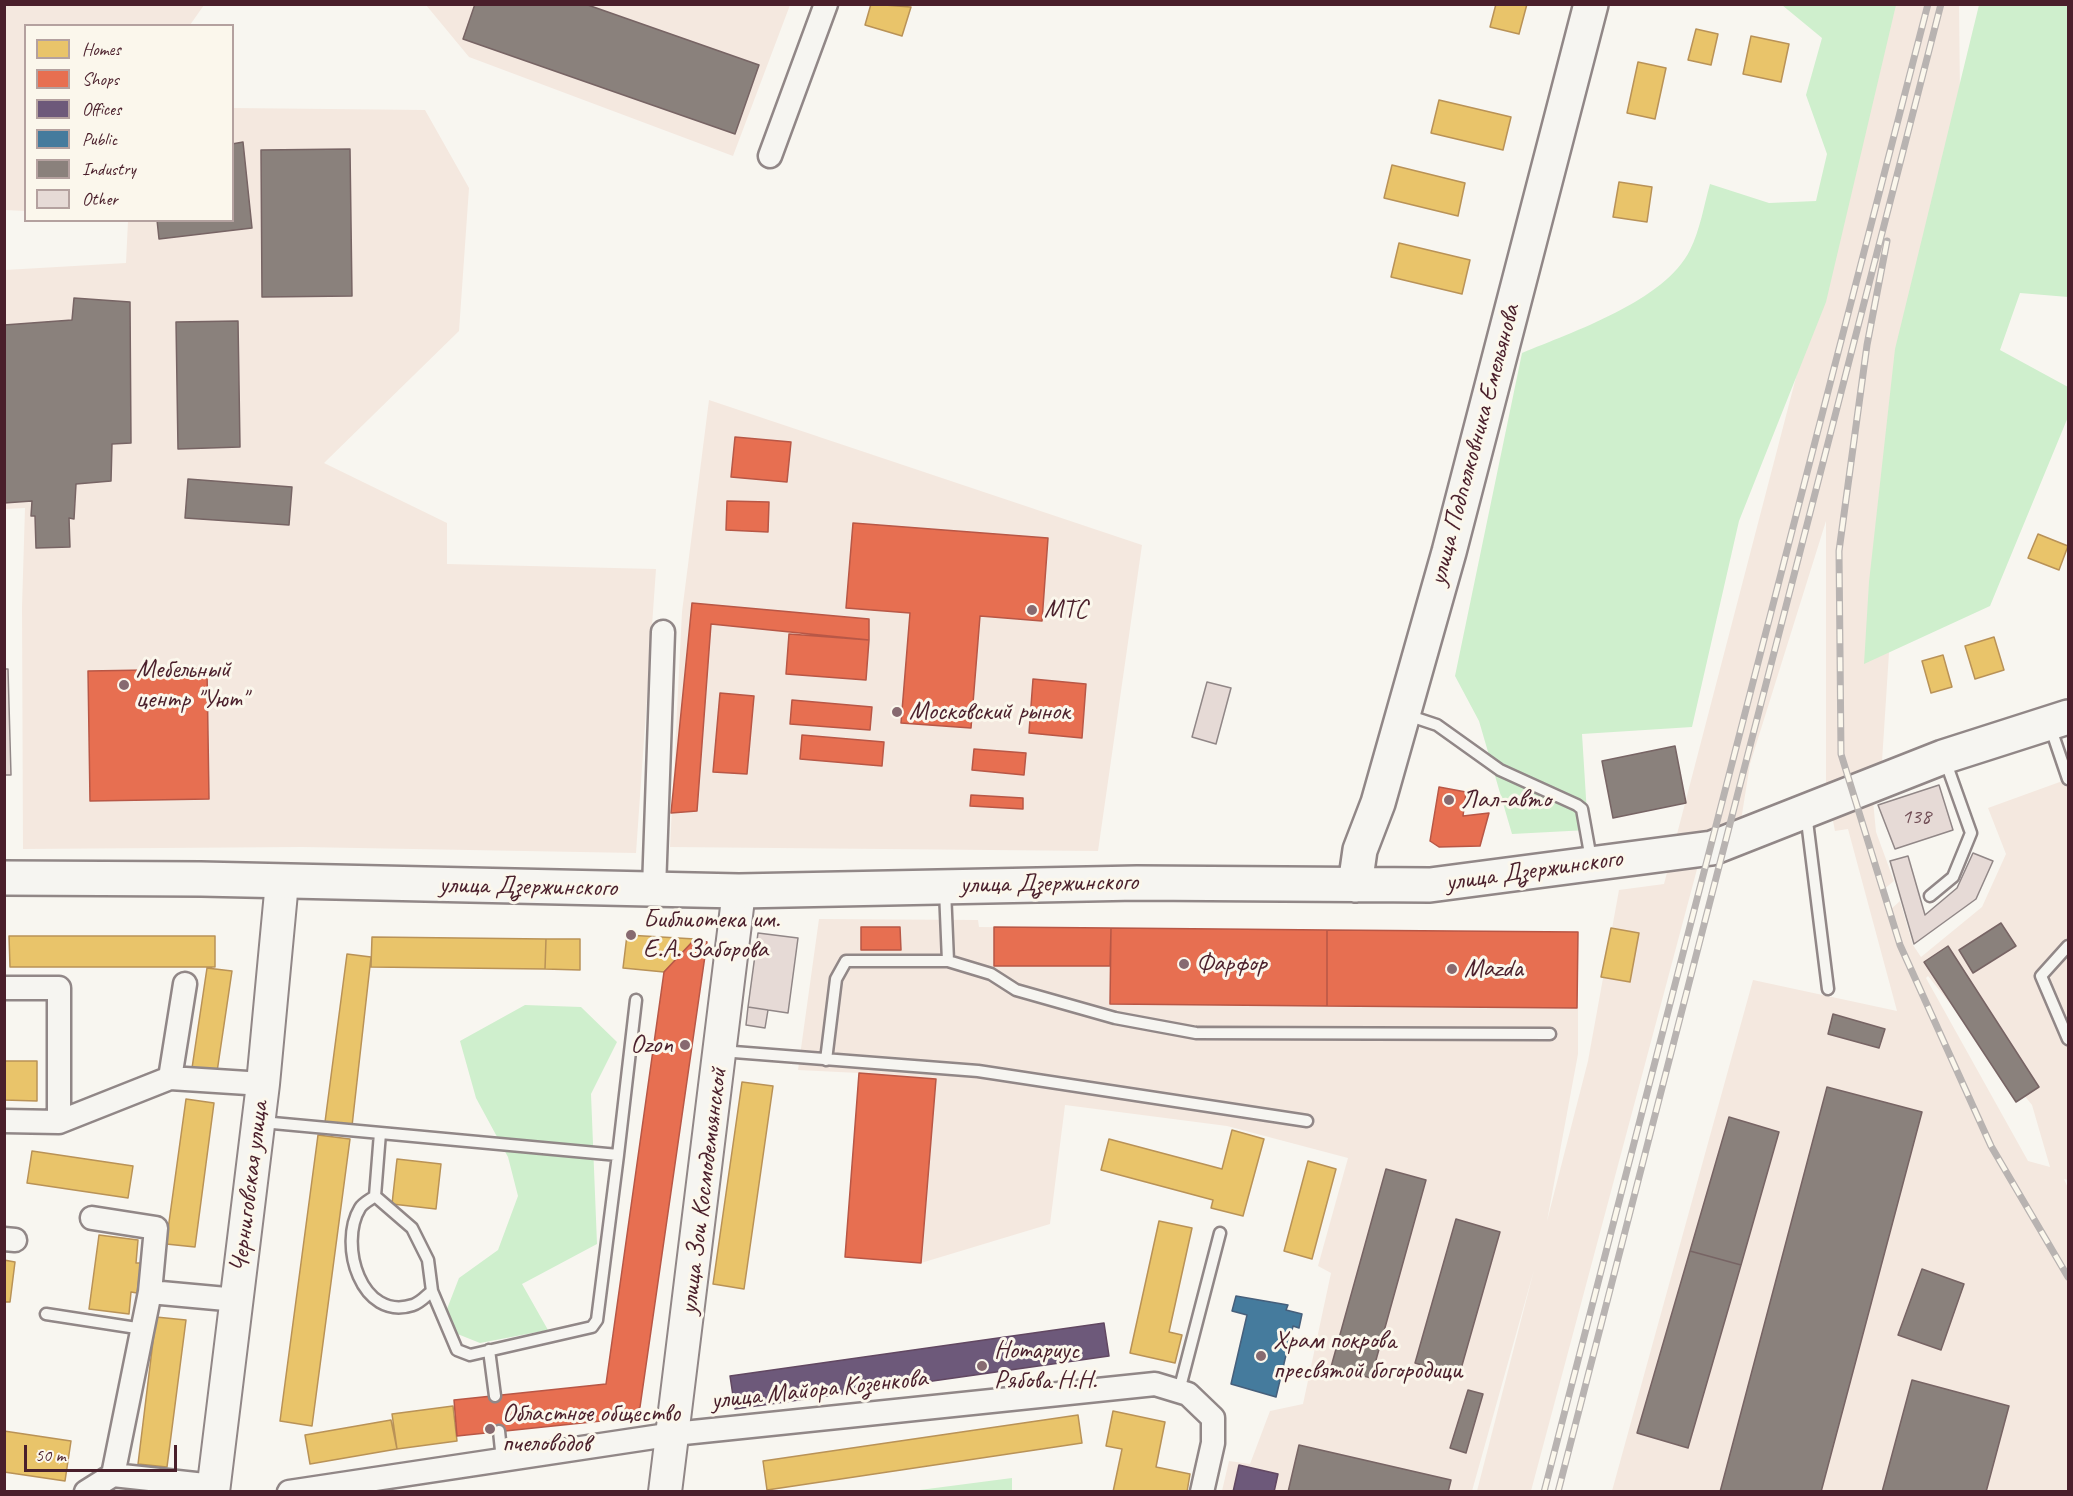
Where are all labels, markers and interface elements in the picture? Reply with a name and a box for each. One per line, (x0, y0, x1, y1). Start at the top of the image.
legend (24, 24, 234, 222)
text: Homes (82, 38, 121, 60)
text: Shops (82, 68, 119, 90)
text: Offices (82, 98, 121, 120)
text: Public (82, 128, 117, 150)
text: Industry (82, 158, 136, 180)
text: Other (82, 188, 118, 210)
street label: улица Подполковника Емельянова (1422, 301, 1528, 589)
place label: МТС (1044, 594, 1087, 626)
marker: МТС (1025, 603, 1039, 617)
place label: Мебельный центр "Уют" (136, 654, 247, 716)
marker: Мебельный центр "Уют" (117, 678, 131, 692)
place label: Московский рынок (909, 696, 1070, 728)
marker: Московский рынок (890, 705, 904, 719)
place label: Лал-авто (1461, 784, 1551, 816)
marker: Лал-авто (1442, 793, 1456, 807)
house number: 138 (1901, 804, 1931, 830)
street label: улица Дзержинского (1444, 843, 1624, 899)
street label: улица Дзержинского (960, 867, 1138, 901)
street label: улица Дзержинского (439, 870, 617, 904)
place label: Библиотека им. Е.А. Заборова (643, 904, 780, 966)
marker: Библиотека им. Е.А. Заборова (624, 928, 638, 942)
place label: Фарфор (1196, 948, 1267, 980)
place label: Mazda (1464, 953, 1523, 985)
marker: Фарфор (1177, 957, 1191, 971)
marker: Mazda (1445, 962, 1459, 976)
place label: Ozon (630, 1029, 673, 1061)
marker: Ozon (678, 1038, 692, 1052)
street label: улица Зои Космодемьянской (673, 1066, 735, 1316)
street label: Черниговская улица (224, 1100, 276, 1274)
place label: Храм покрова пресвятой богородици (1273, 1325, 1462, 1386)
place label: Нотариус Рябова Н.Н. (994, 1335, 1097, 1396)
marker: Храм покрова пресвятой богородици (1254, 1349, 1268, 1363)
marker: Нотариус Рябова Н.Н. (975, 1359, 989, 1373)
street label: улица Майора Козенкова (709, 1363, 929, 1417)
place label: Областное общество пчеловодов (502, 1398, 680, 1460)
marker: Областное общество пчеловодов (483, 1422, 497, 1436)
scale bar (27, 1433, 180, 1471)
text: 50 m (35, 1444, 66, 1466)

